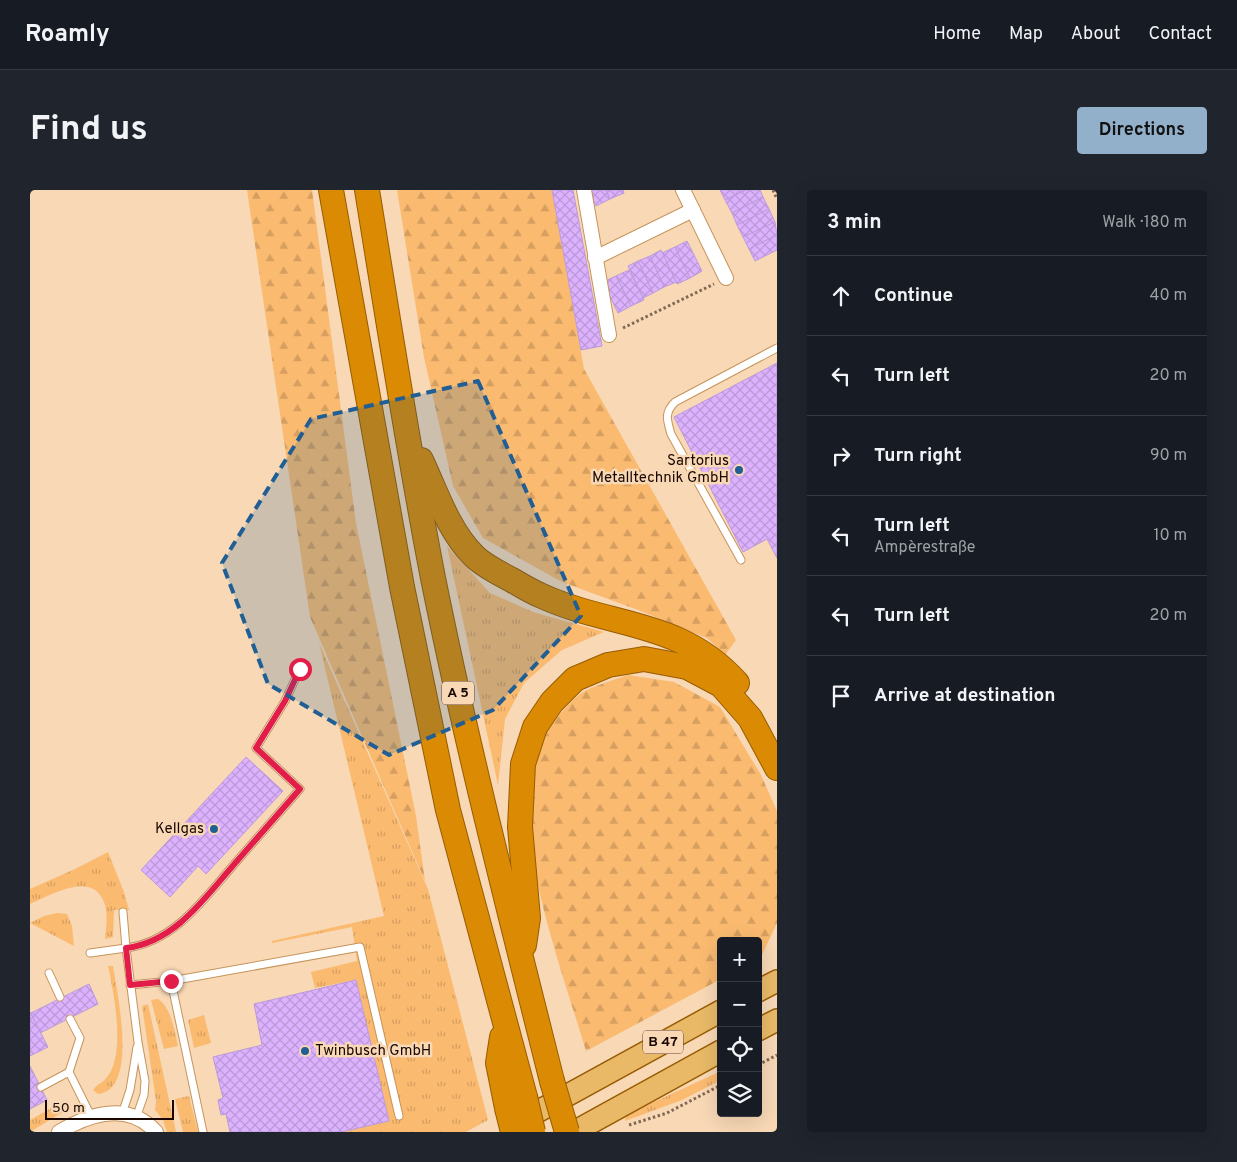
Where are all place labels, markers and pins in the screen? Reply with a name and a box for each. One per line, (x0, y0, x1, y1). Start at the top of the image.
place label: Sartorius Metalltechnik GmbH (592, 452, 729, 488)
marker: Sartorius Metalltechnik GmbH (733, 464, 745, 476)
place label: Kellgas (155, 820, 204, 839)
marker: Kellgas (208, 823, 220, 835)
place label: Twinbusch GmbH (315, 1042, 431, 1061)
marker: Twinbusch GmbH (299, 1045, 311, 1057)

